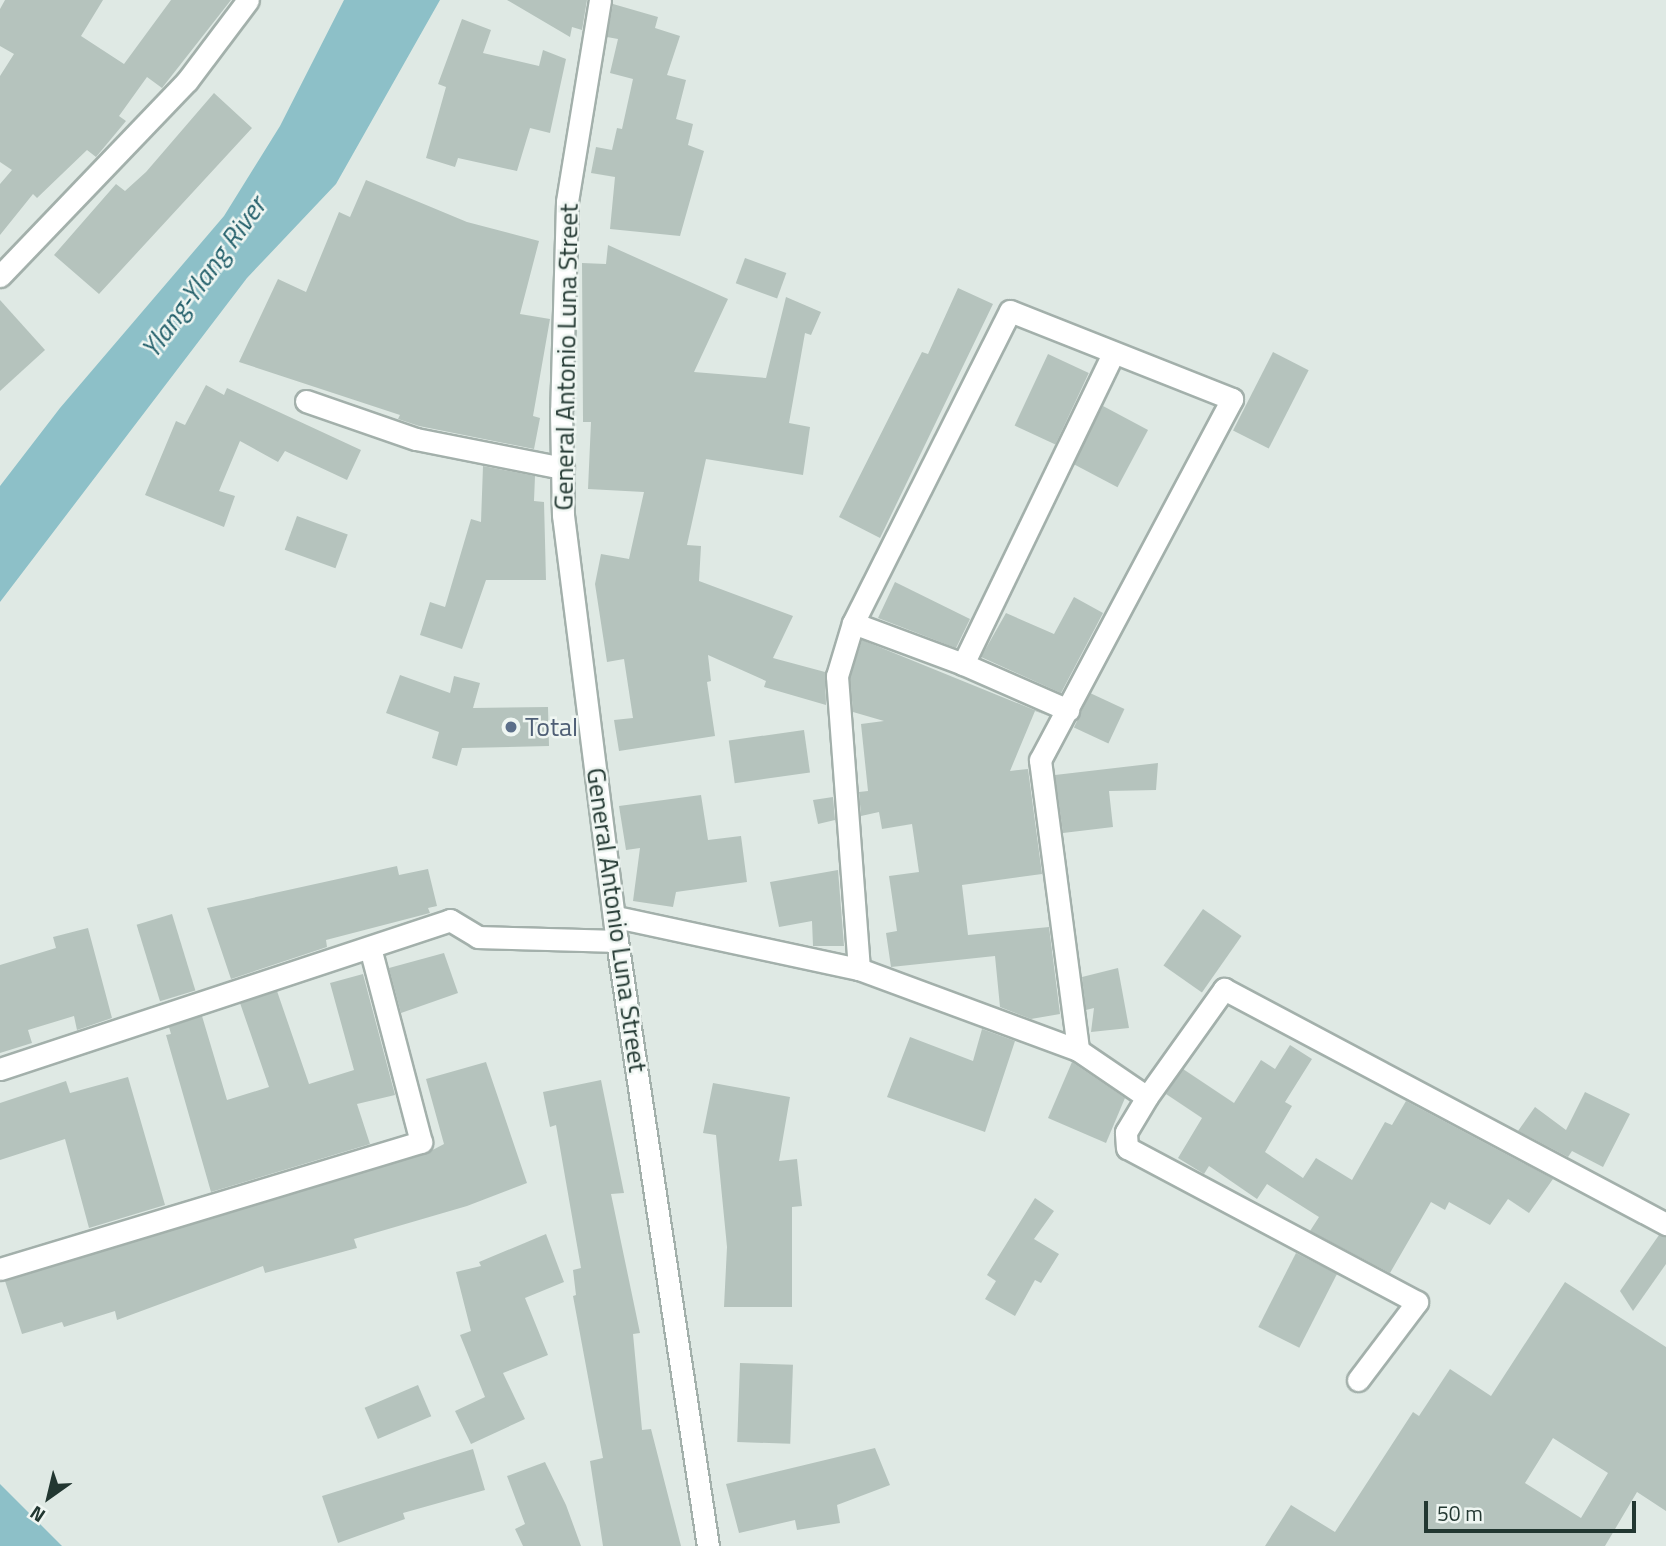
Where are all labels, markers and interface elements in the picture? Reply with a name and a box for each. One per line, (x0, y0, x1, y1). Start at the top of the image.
water label: Ylang-Ylang River (133, 190, 273, 364)
street label: General Antonio Luna Street (548, 203, 584, 511)
place label: Total (525, 711, 578, 743)
marker: Total (503, 719, 519, 735)
street label: General Antonio Luna Street (580, 766, 654, 1074)
north arrow (14, 1462, 84, 1532)
scale bar (1428, 1486, 1640, 1530)
text: 50 m (1437, 1497, 1483, 1529)
text: N (23, 1499, 51, 1531)

